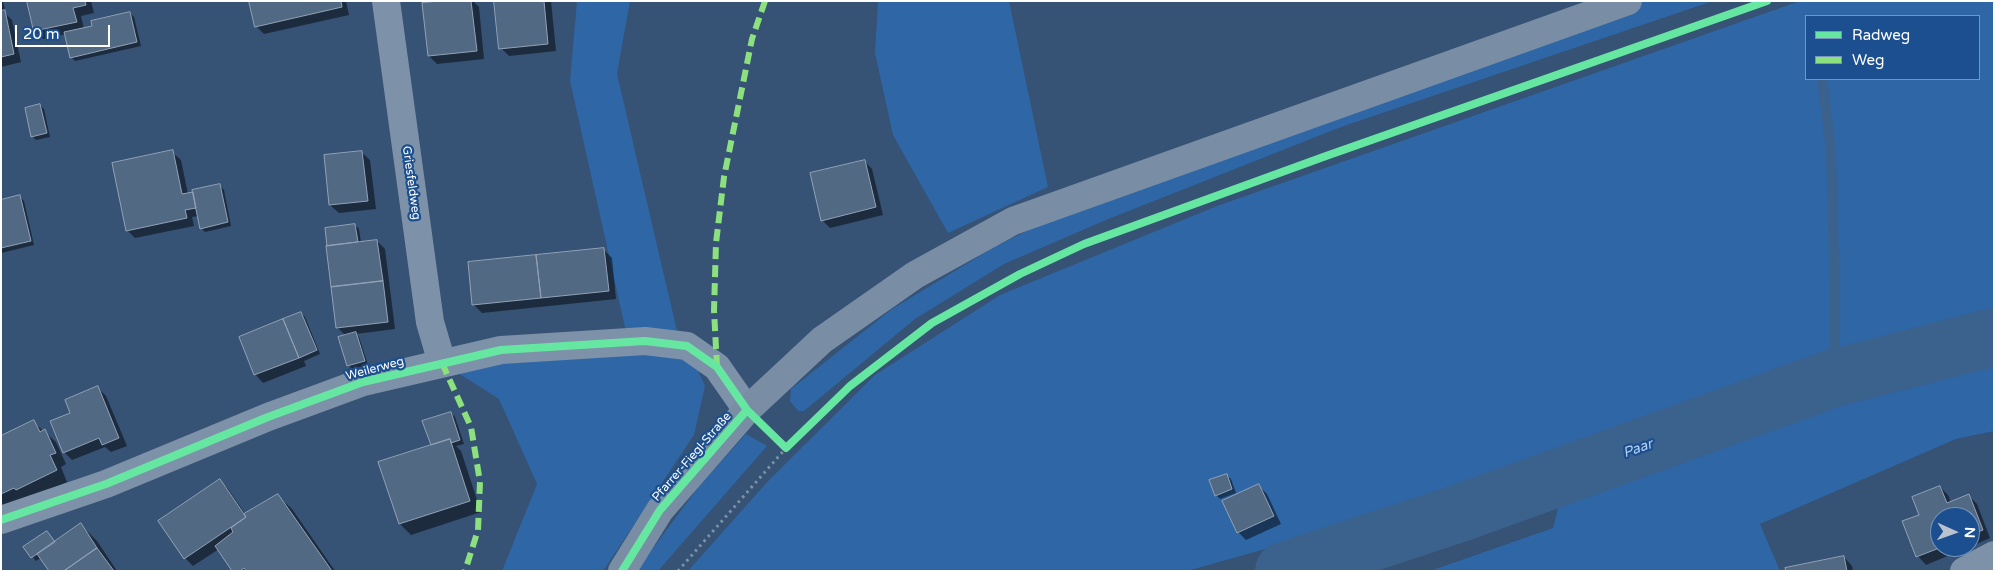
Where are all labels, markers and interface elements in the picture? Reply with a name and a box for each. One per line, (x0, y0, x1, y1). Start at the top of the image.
scale bar (18, 15, 112, 47)
legend (1805, 15, 1980, 80)
text: 20 m (23, 25, 60, 43)
text: Radweg (1852, 26, 1910, 44)
text: Weg (1852, 51, 1884, 69)
street label: Griesfeldweg (399, 145, 423, 221)
street label: Weilerweg (344, 354, 406, 384)
street label: Pfarrer-Fiegl-Straße (649, 410, 735, 504)
water label: Paar (1621, 436, 1655, 462)
north arrow (1930, 507, 1980, 557)
text: N (1961, 527, 1978, 538)

